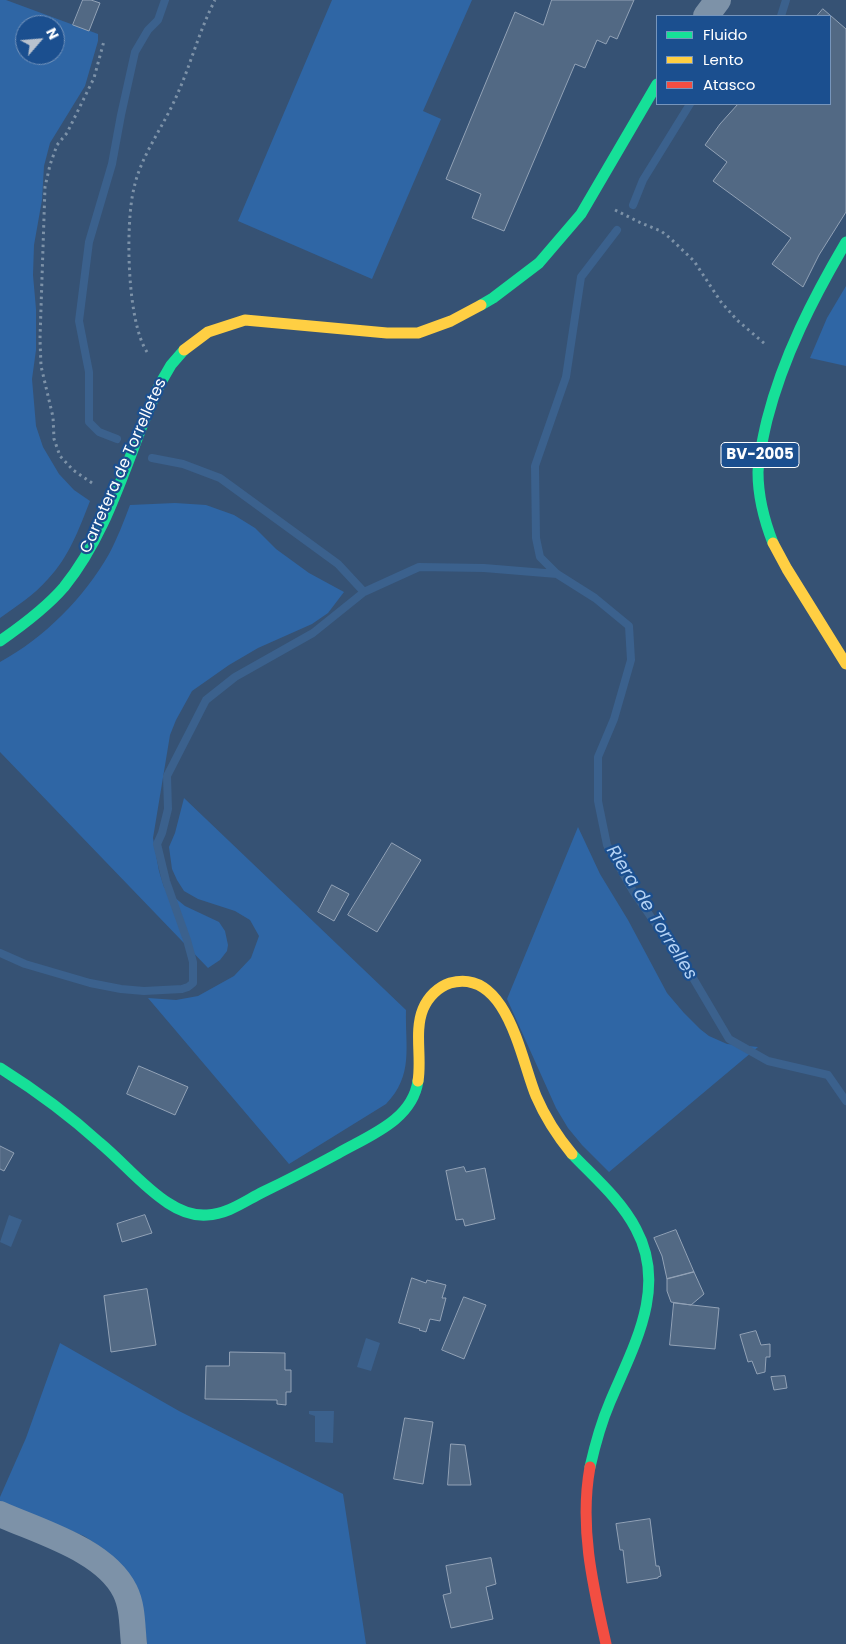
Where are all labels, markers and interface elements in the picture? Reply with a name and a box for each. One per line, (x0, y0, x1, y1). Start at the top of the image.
north arrow (15, 15, 65, 65)
legend (656, 15, 831, 105)
text: N (41, 24, 64, 43)
text: Fluido (703, 24, 747, 45)
text: Lento (703, 49, 743, 70)
text: Atasco (703, 74, 755, 95)
street label: Carretera de Torrelletes (77, 376, 171, 556)
road number: BV-2005 (721, 442, 799, 468)
water label: Riera de Torrelles (601, 842, 701, 984)

